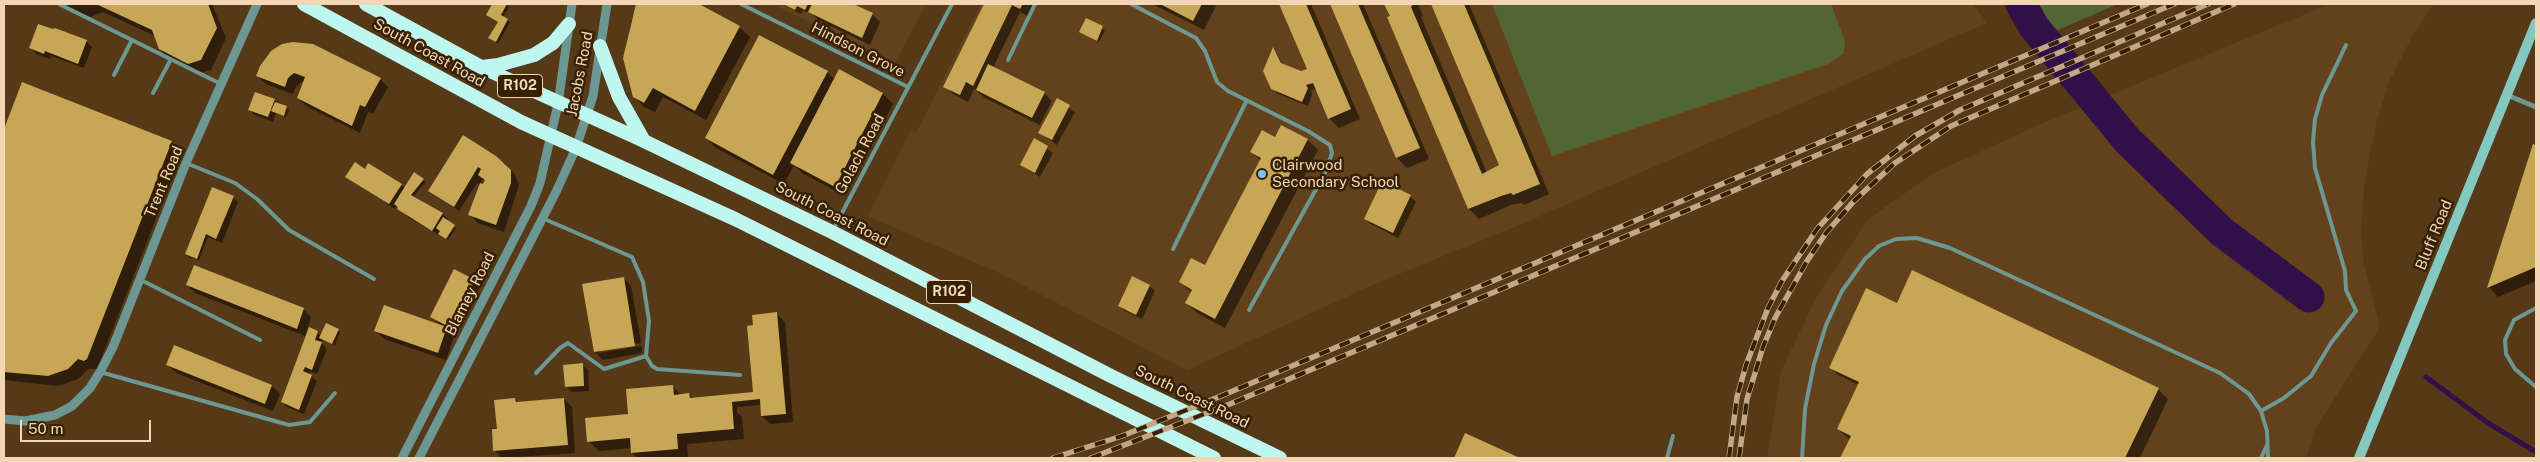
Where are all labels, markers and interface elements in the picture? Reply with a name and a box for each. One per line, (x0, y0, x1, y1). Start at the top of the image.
street label: South Coast Road (370, 15, 488, 91)
street label: Hindson Grove (808, 19, 908, 81)
street label: Jacobs Road (563, 30, 597, 118)
road number: R102 (498, 74, 542, 98)
street label: Golach Road (831, 111, 889, 197)
street label: Trent Road (141, 144, 187, 220)
place label: Clairwood Secondary School (1272, 156, 1399, 191)
marker: Clairwood Secondary School (1256, 168, 1268, 180)
street label: South Coast Road (772, 178, 892, 250)
street label: Bluff Road (2412, 197, 2456, 273)
street label: Blamey Road (441, 249, 499, 339)
road number: R102 (926, 280, 972, 304)
street label: South Coast Road (1132, 362, 1252, 432)
scale bar (22, 410, 154, 442)
text: 50 m (28, 420, 63, 437)

